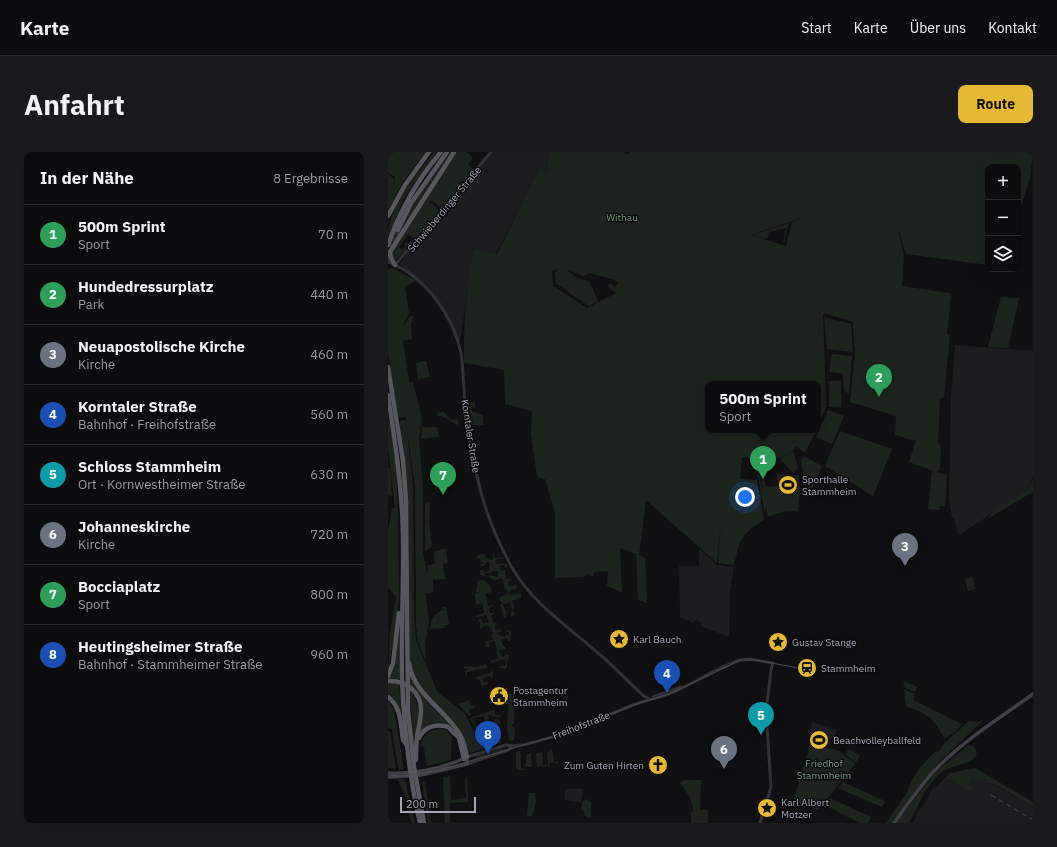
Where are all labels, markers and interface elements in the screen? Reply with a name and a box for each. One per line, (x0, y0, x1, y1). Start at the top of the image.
text: Karte (20, 16, 69, 40)
text: Start (801, 19, 832, 37)
text: Karte (854, 19, 888, 37)
text: Über uns (910, 19, 966, 37)
text: Kontakt (988, 19, 1037, 37)
button: Route (958, 85, 1033, 123)
text: Anfahrt (24, 86, 125, 123)
street label: Schwieberdinger Straße (405, 163, 484, 255)
map controls (985, 164, 1021, 272)
button: + (985, 164, 1021, 200)
text: In der Nähe (40, 167, 134, 189)
text: 8 Ergebnisse (273, 170, 348, 187)
button: − (985, 200, 1021, 236)
park label: Withau (606, 211, 638, 224)
text: 500m Sprint (78, 217, 165, 236)
text: 1 (49, 226, 57, 243)
text: 70 m (318, 226, 348, 243)
text: Sport (78, 236, 110, 253)
button: layers (985, 236, 1021, 272)
text: Hundedressurplatz (78, 277, 213, 296)
text: 2 (49, 286, 57, 303)
text: 440 m (310, 286, 348, 303)
text: Park (78, 296, 104, 313)
text: Neuapostolische Kirche (78, 337, 245, 356)
text: 3 (49, 346, 57, 363)
text: 460 m (310, 346, 348, 363)
text: Kirche (78, 356, 115, 373)
pin: 2 (866, 364, 892, 397)
popup (705, 381, 821, 433)
text: 500m Sprint (719, 389, 807, 408)
text: Korntaler Straße (78, 397, 197, 416)
street label: Korntaler Straße (458, 398, 483, 474)
text: 4 (49, 406, 57, 423)
text: 560 m (310, 406, 348, 423)
text: Sport (719, 408, 751, 425)
text: Bahnhof · Freihofstraße (78, 416, 216, 433)
pin: 1 (750, 446, 776, 479)
text: Schloss Stammheim (78, 457, 221, 476)
pin: 7 (430, 462, 456, 495)
text: 5 (49, 466, 57, 483)
text: 630 m (310, 466, 348, 483)
place label: Sporthalle Stammheim (802, 473, 857, 498)
sports icon: Sporthalle Stammheim (777, 474, 799, 496)
text: Ort · Kornwestheimer Straße (78, 476, 245, 493)
your location (735, 487, 755, 507)
text: Johanneskirche (78, 517, 190, 536)
text: 6 (49, 526, 57, 543)
text: 720 m (310, 526, 348, 543)
pin: 3 (892, 533, 918, 566)
text: Kirche (78, 536, 115, 553)
text: Bocciaplatz (78, 577, 160, 596)
text: 7 (49, 586, 57, 603)
text: 800 m (310, 586, 348, 603)
text: Sport (78, 596, 110, 613)
place icon: Karl Bauch (608, 628, 630, 650)
place icon: Gustav Stange (767, 631, 789, 653)
place label: Karl Bauch (633, 633, 682, 646)
place label: Gustav Stange (792, 636, 857, 649)
text: Heutingsheimer Straße (78, 637, 242, 656)
text: 8 (49, 646, 57, 663)
text: 960 m (310, 646, 348, 663)
text: Bahnhof · Stammheimer Straße (78, 656, 262, 673)
station icon: Stammheim (796, 657, 818, 679)
pin: 4 (654, 660, 680, 693)
place label: Stammheim (821, 662, 876, 675)
place label: Postagentur Stammheim (513, 684, 568, 709)
public building icon: Postagentur Stammheim (488, 685, 510, 707)
pin: 5 (748, 702, 774, 735)
street label: Freihofstraße (551, 708, 612, 742)
pin: 8 (475, 721, 501, 754)
sports icon: Beachvolleyballfeld (808, 729, 830, 751)
place label: Beachvolleyballfeld (833, 734, 921, 747)
pin: 6 (711, 736, 737, 769)
church icon: Zum Guten Hirten (647, 754, 669, 776)
park label: Friedhof Stammheim (797, 757, 851, 782)
place label: Zum Guten Hirten (564, 759, 644, 772)
scale bar (400, 795, 476, 814)
place label: Karl Albert Motzer (781, 796, 829, 821)
text: 200 m (406, 797, 438, 811)
place icon: Karl Albert Motzer (756, 797, 778, 819)

